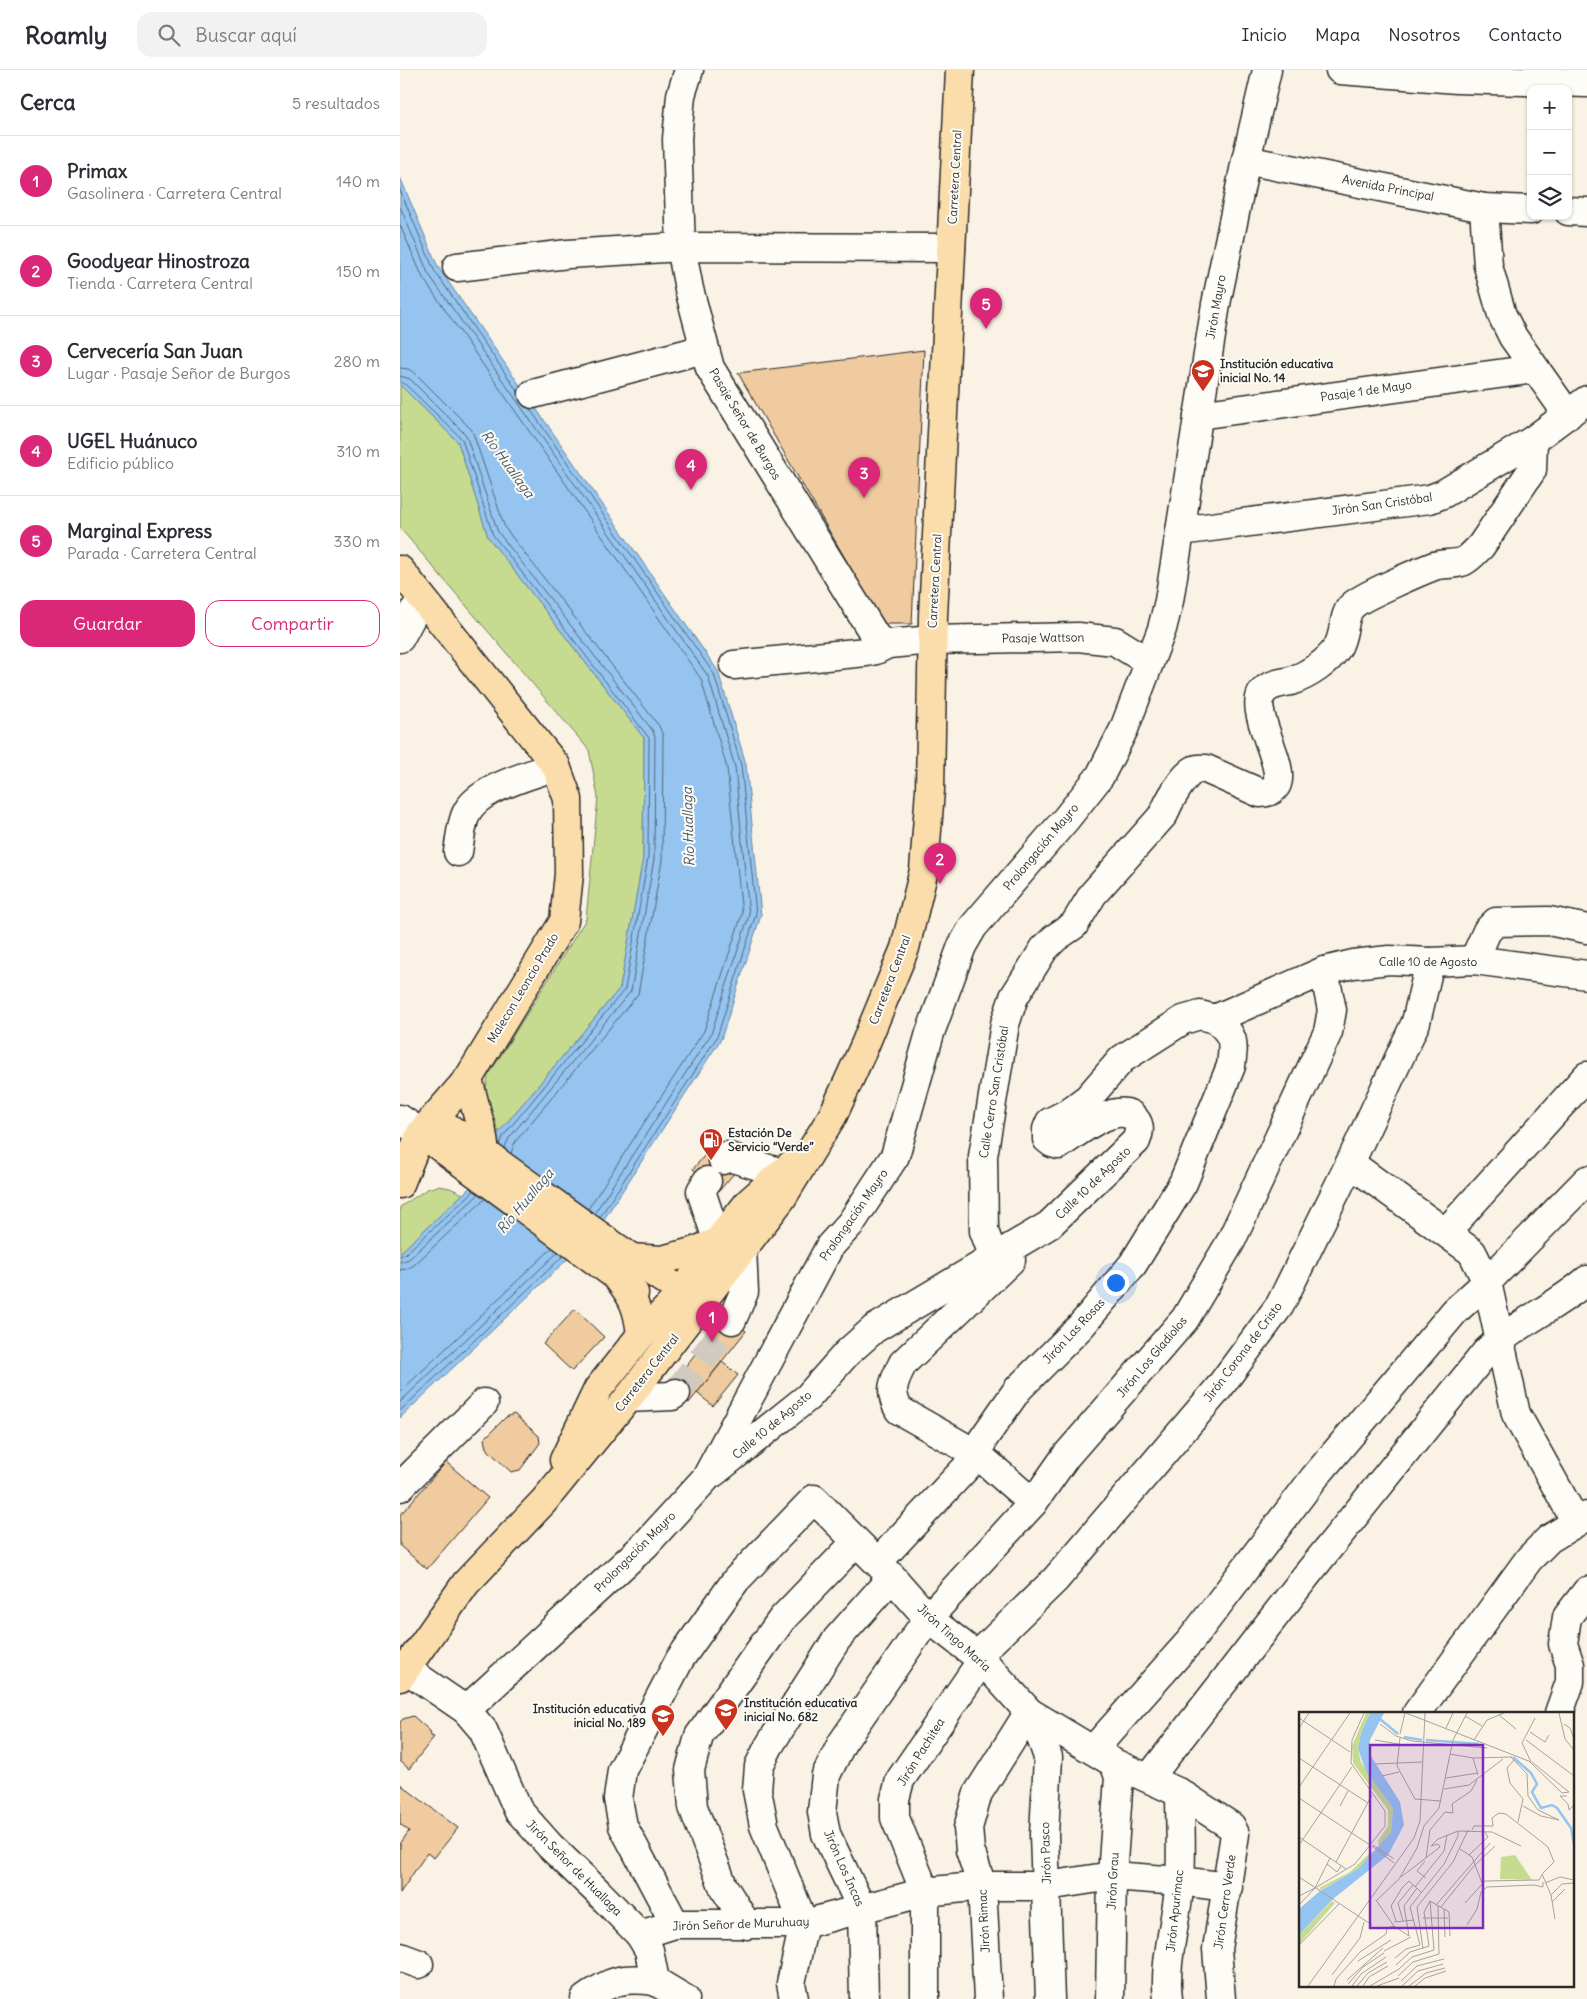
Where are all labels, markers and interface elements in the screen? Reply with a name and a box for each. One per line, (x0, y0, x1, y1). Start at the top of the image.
search box (137, 12, 487, 57)
text: Roamly (25, 20, 107, 50)
icon: search (155, 21, 183, 49)
text: Buscar aquí (195, 23, 297, 47)
text: Inicio (1241, 23, 1287, 46)
text: Mapa (1315, 23, 1360, 46)
text: Nosotros (1388, 23, 1460, 46)
text: Contacto (1488, 23, 1562, 46)
map controls (1527, 85, 1572, 220)
button: + (1527, 85, 1572, 130)
text: Cerca (20, 89, 75, 116)
text: 5 resultados (292, 93, 380, 113)
street label: Carretera Central (945, 129, 964, 225)
button: − (1527, 130, 1572, 175)
text: Primax (67, 159, 127, 183)
text: 1 (33, 171, 39, 191)
text: 140 m (336, 171, 380, 191)
street label: Avenida Principal (1341, 171, 1435, 204)
button: layers (1527, 175, 1572, 220)
text: Gasolinera · Carretera Central (67, 183, 282, 203)
text: Goodyear Hinostroza (67, 249, 250, 273)
text: 2 (32, 261, 40, 281)
text: 150 m (336, 261, 380, 281)
text: Tienda · Carretera Central (67, 273, 253, 293)
street label: Jirón Mayro (1202, 273, 1229, 340)
pin: 5 (970, 288, 1002, 329)
text: Cervecería San Juan (67, 339, 243, 363)
text: 3 (31, 351, 41, 371)
text: 280 m (334, 351, 380, 371)
place label: Institución educativa inicial No. 14 (1220, 356, 1333, 385)
school or university icon: Institución educativa inicial No. 14 (1190, 358, 1216, 392)
text: Lugar · Pasaje Señor de Burgos (67, 363, 291, 383)
street label: Pasaje Señor de Burgos (706, 365, 785, 482)
street label: Pasaje 1 de Mayo (1319, 377, 1413, 404)
water label: Río Huallaga (477, 427, 539, 502)
text: UGEL Huánuco (67, 429, 197, 453)
text: 4 (31, 441, 41, 461)
text: 310 m (336, 441, 380, 461)
pin: 4 (675, 449, 707, 490)
text: Edificio público (67, 453, 174, 473)
pin: 3 (848, 457, 880, 498)
street label: Jirón San Cristóbal (1331, 489, 1433, 518)
text: Marginal Express (67, 519, 212, 543)
text: 5 (31, 531, 41, 551)
text: 330 m (333, 531, 380, 551)
street label: Carretera Central (925, 533, 944, 629)
text: Parada · Carretera Central (67, 543, 257, 563)
button: Guardar (20, 600, 195, 647)
button: Compartir (205, 600, 380, 647)
street label: Pasaje Wattson (1002, 629, 1085, 646)
water label: Río Huallaga (678, 786, 698, 867)
street label: Prolongación Mayro (1000, 800, 1081, 893)
pin: 2 (924, 843, 956, 884)
street label: Malecon Leoncio Prado (484, 930, 561, 1045)
street label: Carretera Central (866, 933, 913, 1027)
street label: Calle 10 de Agosto (1379, 954, 1478, 969)
street label: Calle Cerro San Cristóbal (976, 1025, 1011, 1159)
place label: Estación De Servicio “Verde” (728, 1125, 814, 1154)
fuel station icon: Estación De Servicio “Verde” (698, 1127, 724, 1161)
street label: Calle 10 de Agosto (1052, 1143, 1133, 1222)
water label: Río Huallaga (493, 1164, 558, 1237)
street label: Prolongación Mayro (816, 1166, 891, 1264)
your location (1103, 1270, 1129, 1296)
street label: Jirón Las Rosas (1040, 1295, 1108, 1366)
street label: Jirón Corona de Cristo (1200, 1299, 1285, 1405)
pin: 1 (696, 1301, 728, 1342)
street label: Jirón Los Gladiolos (1113, 1313, 1190, 1400)
street label: Carretera Central (612, 1331, 682, 1415)
street label: Calle 10 de Agosto (729, 1387, 814, 1462)
street label: Prolongación Mayro (591, 1508, 679, 1595)
street label: Jirón Tingo María (915, 1601, 994, 1675)
place label: Institución educativa inicial No. 682 (744, 1695, 857, 1724)
school or university icon: Institución educativa inicial No. 682 (713, 1697, 739, 1731)
place label: Institución educativa inicial No. 189 (533, 1701, 646, 1730)
school or university icon: Institución educativa inicial No. 189 (650, 1703, 676, 1737)
inset map (1299, 1712, 1574, 1986)
street label: Jirón Pachitea (894, 1715, 947, 1788)
street label: Jirón Señor de Huallaga (523, 1817, 625, 1919)
street label: Jirón Pasco (1037, 1821, 1054, 1884)
street label: Jirón Los Incas (821, 1827, 868, 1908)
street label: Jirón Grau (1104, 1852, 1121, 1910)
street label: Jirón Cerro Verde (1210, 1854, 1239, 1950)
street label: Jirón Apurimac (1163, 1869, 1186, 1953)
street label: Jirón Rimac (974, 1889, 993, 1953)
street label: Jirón Señor de Muruhuay (672, 1914, 810, 1933)

